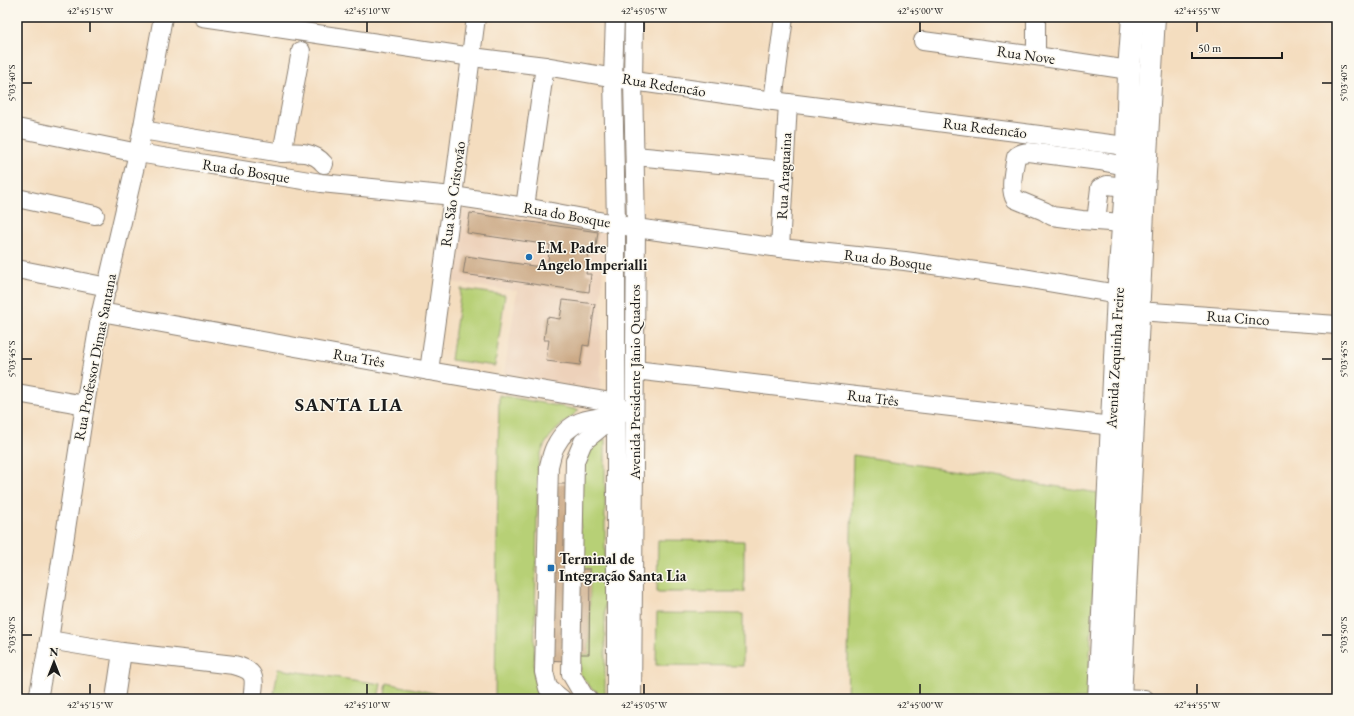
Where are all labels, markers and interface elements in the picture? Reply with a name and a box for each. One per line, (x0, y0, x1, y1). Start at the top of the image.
text: 42°45'15"W (67, 4, 114, 17)
text: 42°45'10"W (344, 4, 391, 17)
text: 42°45'05"W (621, 4, 668, 17)
text: 42°45'00"W (897, 4, 944, 17)
text: 42°44'55"W (1174, 4, 1221, 17)
scale bar (1192, 34, 1282, 60)
text: 50 m (1198, 40, 1222, 56)
street label: Rua Nove (996, 41, 1057, 68)
text: 5°03'40"S (5, 64, 18, 101)
text: 5°03'40"S (1337, 64, 1350, 101)
street label: Rua Redencão (621, 69, 707, 101)
street label: Rua Redencão (942, 113, 1028, 142)
street label: Rua Araguaina (772, 132, 795, 220)
street label: Rua São Cristovão (436, 140, 469, 248)
street label: Rua do Bosque (201, 154, 291, 187)
street label: Rua do Bosque (522, 197, 612, 232)
place label: E.M. Padre Angelo Imperialli (536, 238, 648, 274)
street label: Rua do Bosque (843, 245, 933, 274)
marker: E.M. Padre Angelo Imperialli (524, 252, 534, 262)
street label: Rua Professor Dimas Santana (69, 272, 120, 442)
street label: Avenida Presidente Jânio Quadros (625, 284, 644, 481)
street label: Avenida Zequinha Freire (1101, 287, 1128, 430)
street label: Rua Cinco (1206, 306, 1270, 329)
text: 5°03'45"S (5, 340, 18, 377)
text: 5°03'45"S (1337, 340, 1350, 377)
street label: Rua Três (332, 344, 386, 371)
street label: Rua Três (846, 385, 900, 410)
district label: SANTA LIA (295, 392, 403, 417)
place label: Terminal de Integração Santa Lia (559, 549, 687, 585)
marker: Terminal de Integração Santa Lia (546, 563, 556, 573)
text: 5°03'50"S (5, 616, 18, 653)
text: 5°03'50"S (1337, 616, 1350, 653)
north arrow (34, 642, 74, 682)
text: N (50, 645, 59, 659)
text: 42°45'15"W (67, 698, 114, 711)
text: 42°45'10"W (344, 698, 391, 711)
text: 42°45'05"W (621, 698, 668, 711)
text: 42°45'00"W (897, 698, 944, 711)
text: 42°44'55"W (1174, 698, 1221, 711)

